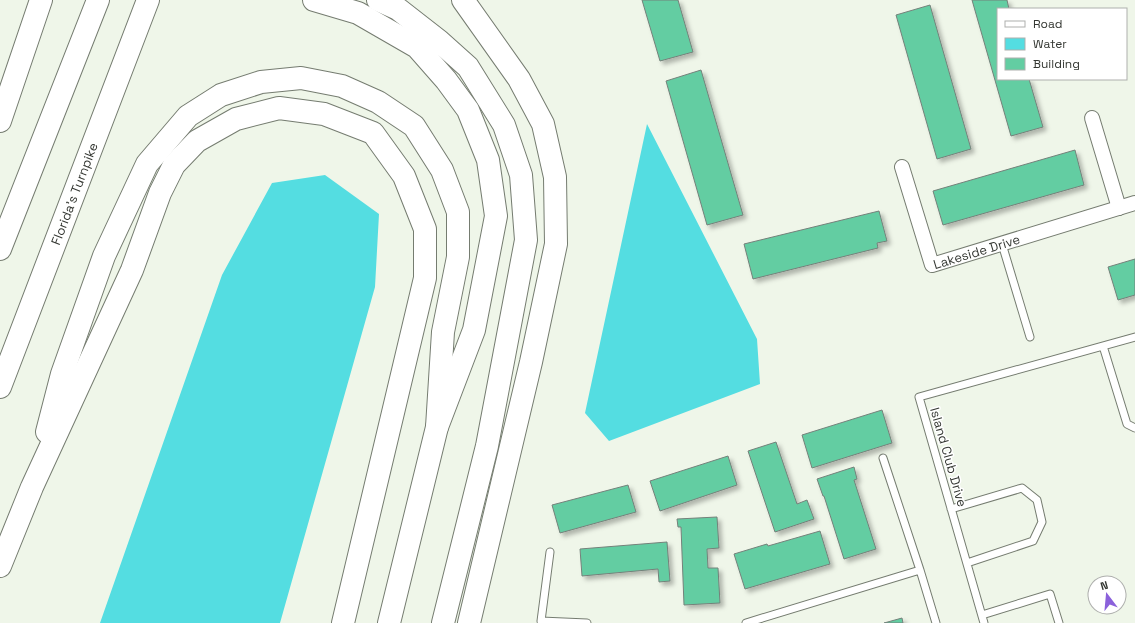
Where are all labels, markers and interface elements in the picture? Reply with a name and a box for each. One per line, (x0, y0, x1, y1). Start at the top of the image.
legend (997, 8, 1127, 80)
text: Road (1033, 16, 1062, 32)
text: Water (1033, 36, 1067, 52)
text: Building (1033, 56, 1080, 72)
street label: Florida's Turnpike (47, 140, 102, 247)
street label: Lakeside Drive (931, 231, 1022, 273)
street label: Island Club Drive (926, 405, 971, 509)
north arrow (1087, 575, 1127, 615)
text: N (1099, 578, 1110, 593)

